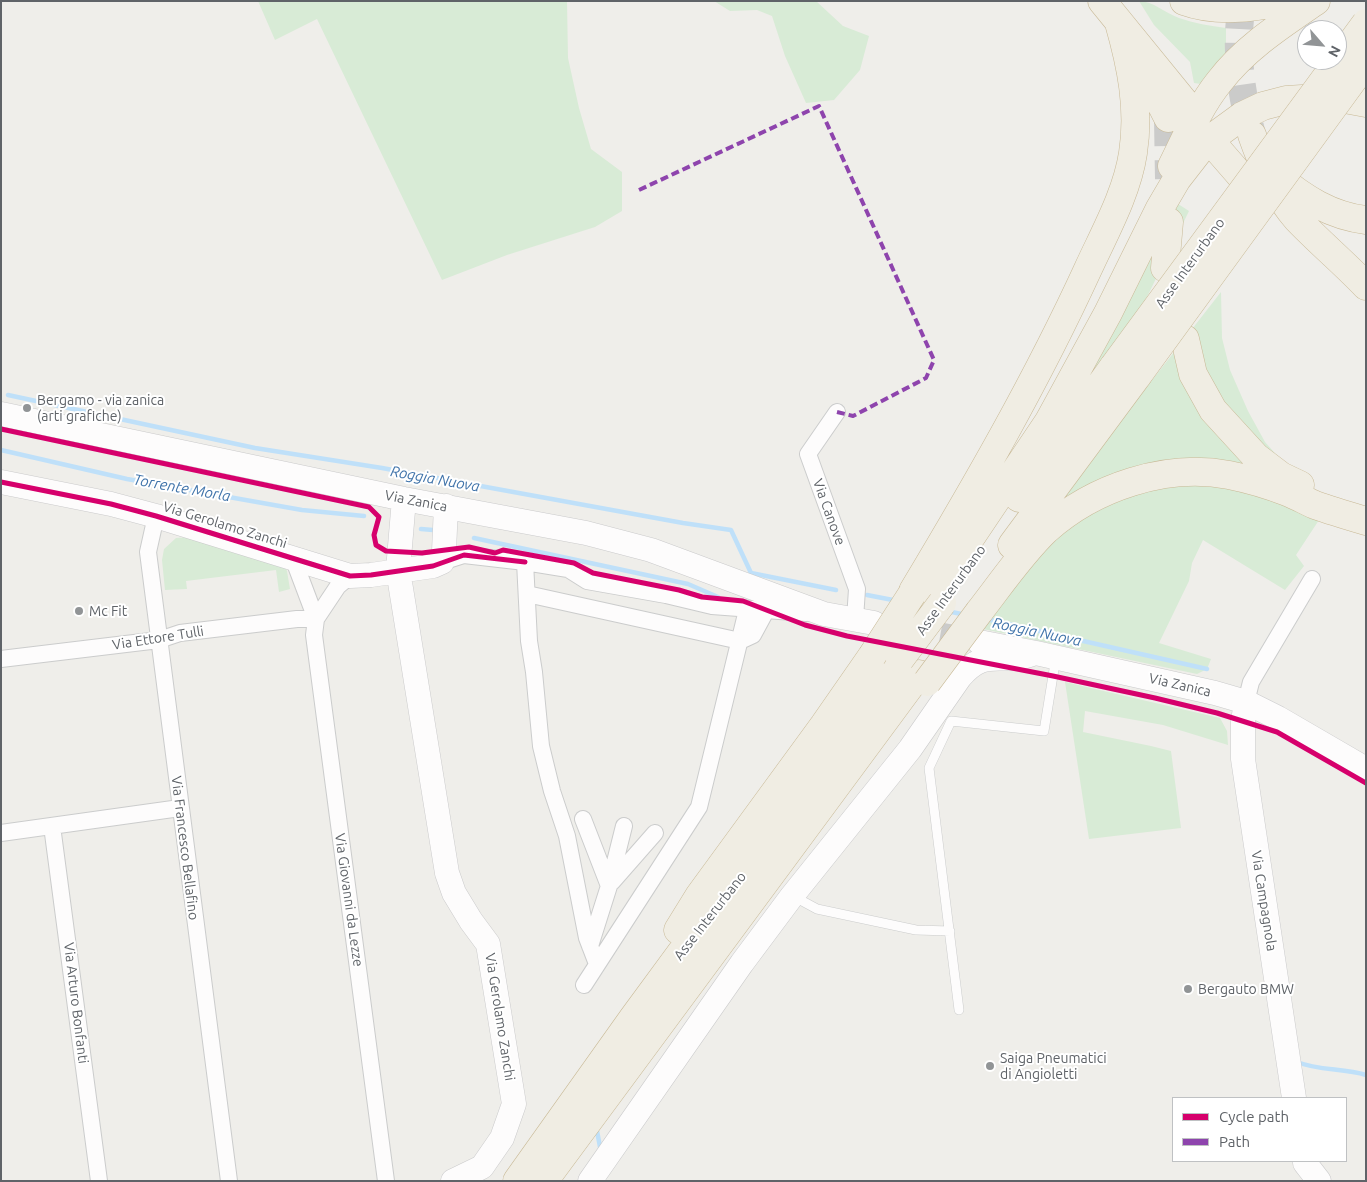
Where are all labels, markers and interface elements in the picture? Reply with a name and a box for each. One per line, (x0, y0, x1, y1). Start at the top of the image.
north arrow (1297, 20, 1347, 70)
text: N (1325, 43, 1344, 60)
street label: Asse Interurbano (1152, 215, 1228, 311)
place label: Bergamo - via zanica (arti grafiche) (37, 392, 164, 424)
marker: Bergamo - via zanica (arti grafiche) (21, 402, 33, 414)
water label: Roggia Nuova (389, 462, 481, 496)
water label: Torrente Morla (132, 471, 232, 505)
street label: Via Canove (809, 476, 849, 548)
street label: Via Zanica (383, 487, 449, 515)
street label: Via Gerolamo Zanchi (161, 498, 289, 552)
street label: Asse Interurbano (913, 542, 989, 638)
place label: Mc Fit (89, 603, 127, 619)
marker: Mc Fit (73, 605, 85, 617)
water label: Roggia Nuova (991, 614, 1083, 650)
street label: Via Ettore Tulli (111, 622, 205, 654)
street label: Via Zanica (1147, 670, 1213, 700)
street label: Via Francesco Bellafino (168, 775, 202, 921)
street label: Via Giovanni da Lezze (331, 832, 367, 968)
street label: Via Campagnola (1248, 850, 1280, 952)
street label: Asse Interurbano (670, 869, 750, 963)
street label: Via Arturo Bonfanti (60, 941, 92, 1065)
street label: Via Gerolamo Zanchi (482, 952, 518, 1082)
place label: Bergauto BMW (1198, 981, 1294, 997)
marker: Bergauto BMW (1182, 983, 1194, 995)
place label: Saiga Pneumatici di Angioletti (1000, 1050, 1107, 1082)
marker: Saiga Pneumatici di Angioletti (984, 1060, 996, 1072)
legend (1172, 1097, 1347, 1162)
text: Cycle path (1219, 1108, 1289, 1125)
text: Path (1219, 1133, 1250, 1150)

